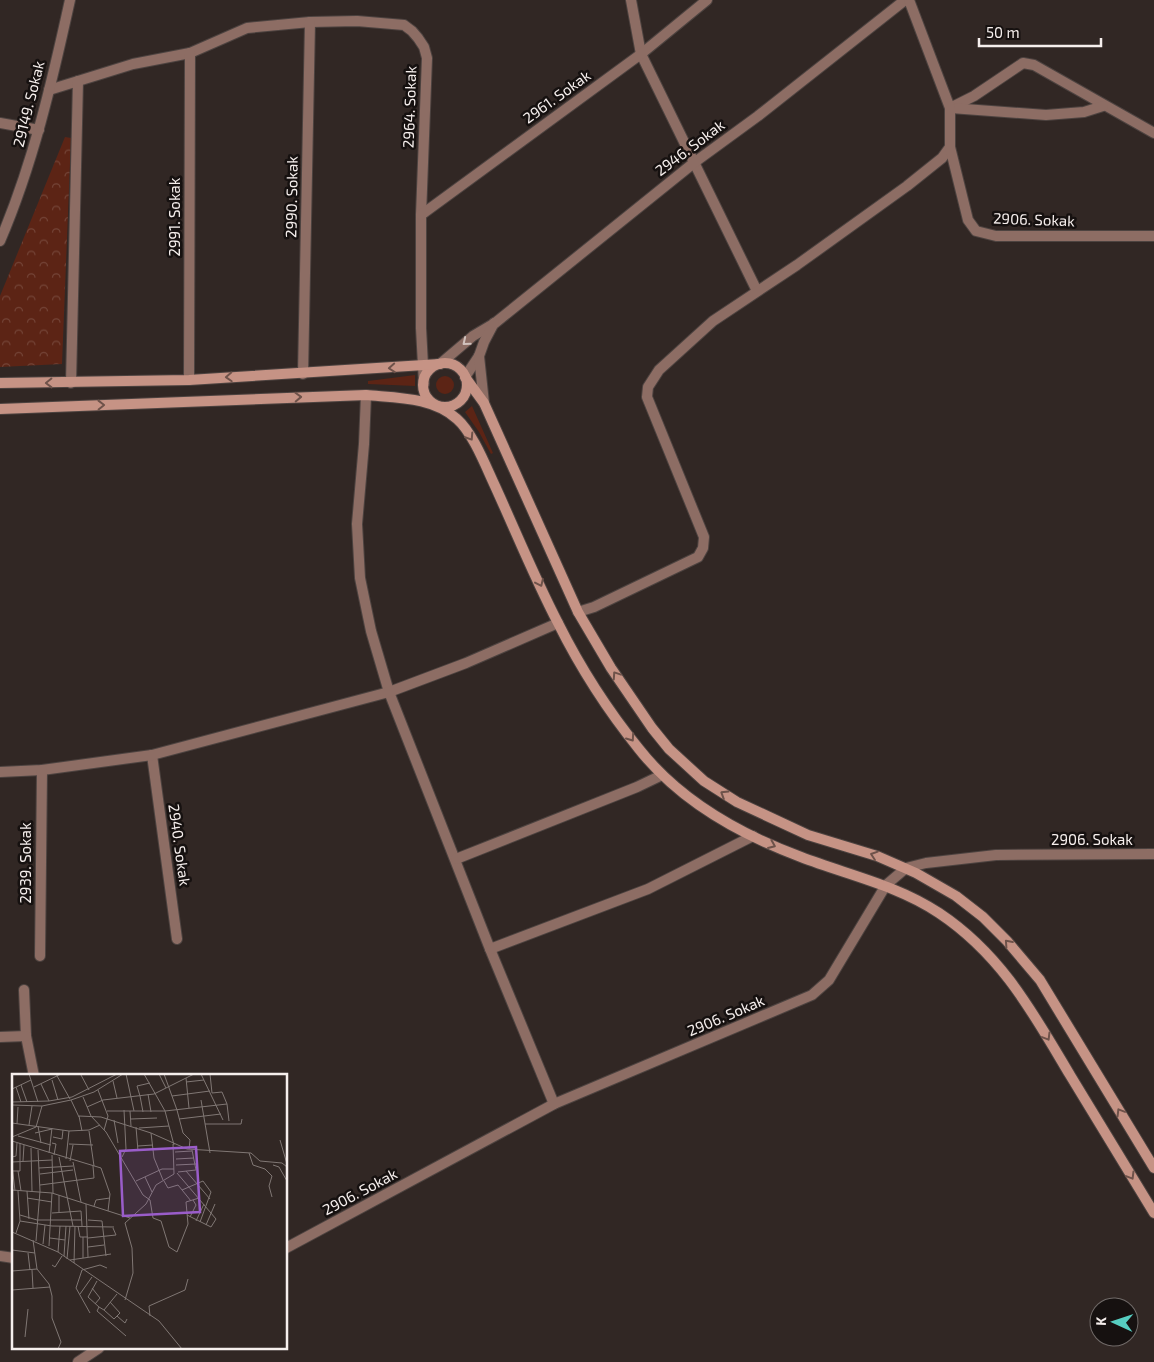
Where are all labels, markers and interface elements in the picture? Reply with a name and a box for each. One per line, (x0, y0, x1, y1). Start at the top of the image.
scale bar (979, 15, 1102, 47)
text: 50 m (986, 23, 1020, 41)
street label: 29149. Sokak (9, 59, 47, 149)
street label: 2964. Sokak (399, 65, 419, 148)
street label: 2961. Sokak (519, 66, 594, 127)
street label: 2946. Sokak (651, 115, 728, 179)
street label: 2990. Sokak (281, 156, 301, 238)
street label: 2991. Sokak (165, 177, 183, 256)
street label: 2906. Sokak (993, 209, 1076, 229)
one-way arrow (463, 336, 472, 344)
one-way arrow (387, 362, 395, 373)
one-way arrow (225, 372, 233, 383)
one-way arrow (45, 378, 53, 388)
one-way arrow (295, 392, 303, 402)
one-way arrow (98, 400, 105, 410)
one-way arrow (463, 431, 473, 440)
one-way arrow (533, 578, 544, 587)
one-way arrow (613, 671, 622, 680)
one-way arrow (625, 732, 634, 742)
one-way arrow (720, 791, 729, 800)
street label: 2940. Sokak (165, 803, 195, 887)
street label: 2939. Sokak (16, 822, 34, 904)
street label: 2906. Sokak (1051, 830, 1133, 848)
one-way arrow (767, 839, 776, 849)
one-way arrow (870, 851, 878, 861)
one-way arrow (1005, 939, 1014, 948)
street label: 2906. Sokak (684, 991, 767, 1039)
one-way arrow (1041, 1031, 1051, 1040)
inset map (12, 1074, 288, 1350)
one-way arrow (1116, 1108, 1126, 1117)
street label: 2906. Sokak (319, 1164, 400, 1218)
one-way arrow (1125, 1170, 1135, 1179)
north arrow (1089, 1297, 1139, 1347)
text: K (1092, 1316, 1109, 1326)

